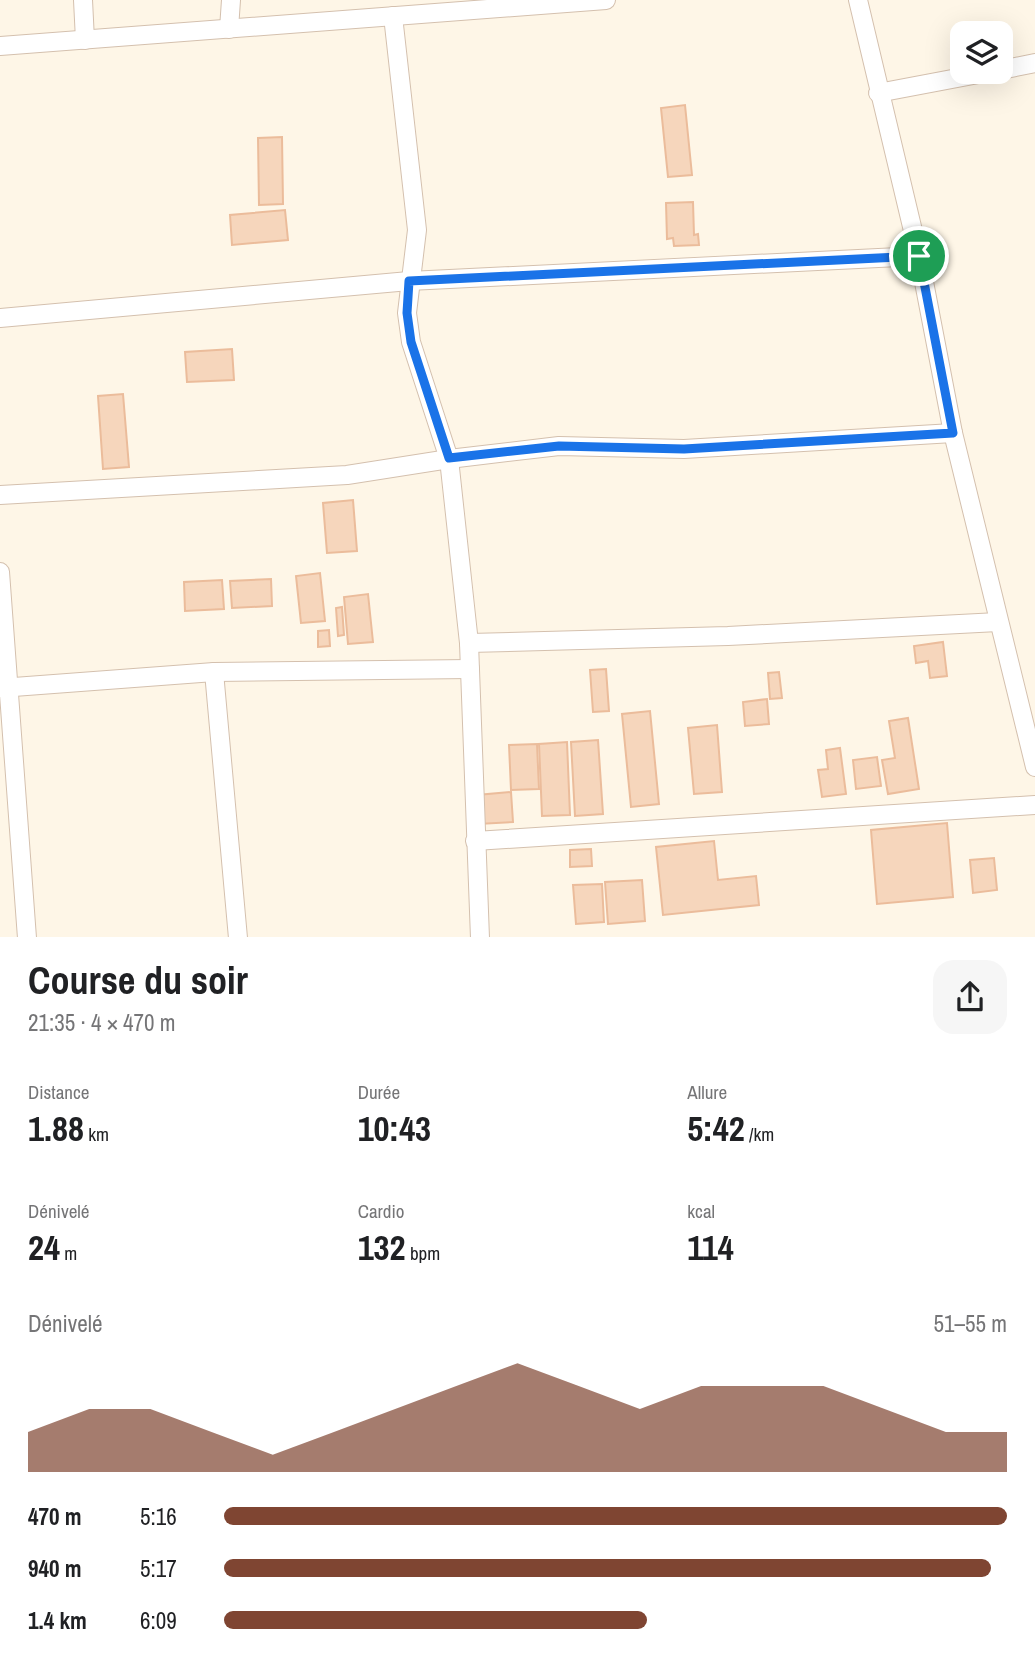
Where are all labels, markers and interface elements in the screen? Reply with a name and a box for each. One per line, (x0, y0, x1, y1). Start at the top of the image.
map controls (950, 21, 1013, 84)
button: layers (950, 21, 1013, 84)
pin (889, 226, 949, 286)
icon: arrive (900, 237, 938, 275)
text: Course du soir (28, 955, 248, 1006)
button: share (933, 960, 1007, 1034)
text: 21:35 · 4 × 470 m (28, 1007, 175, 1038)
text: Distance (28, 1079, 89, 1105)
text: Durée (358, 1079, 400, 1105)
text: Allure (687, 1079, 727, 1105)
text: 1.88 (28, 1105, 84, 1152)
text: 10:43 (358, 1105, 431, 1152)
text: 5:42 (687, 1105, 745, 1152)
text: km (84, 1121, 109, 1147)
text: /km (745, 1121, 774, 1147)
text: Dénivelé (28, 1198, 89, 1224)
text: Cardio (358, 1198, 404, 1224)
text: kcal (687, 1198, 715, 1224)
text: 24 (28, 1224, 60, 1271)
text: 132 (358, 1224, 406, 1271)
text: 114 (687, 1224, 734, 1271)
text: m (60, 1240, 77, 1266)
text: bpm (406, 1240, 440, 1266)
text: Dénivelé (28, 1308, 102, 1339)
text: 51–55 m (934, 1308, 1007, 1339)
text: 470 m (28, 1501, 81, 1532)
text: 5:16 (140, 1501, 177, 1532)
text: 940 m (28, 1553, 81, 1584)
text: 5:17 (140, 1553, 177, 1584)
text: 1.4 km (28, 1605, 87, 1636)
text: 6:09 (140, 1605, 177, 1636)

